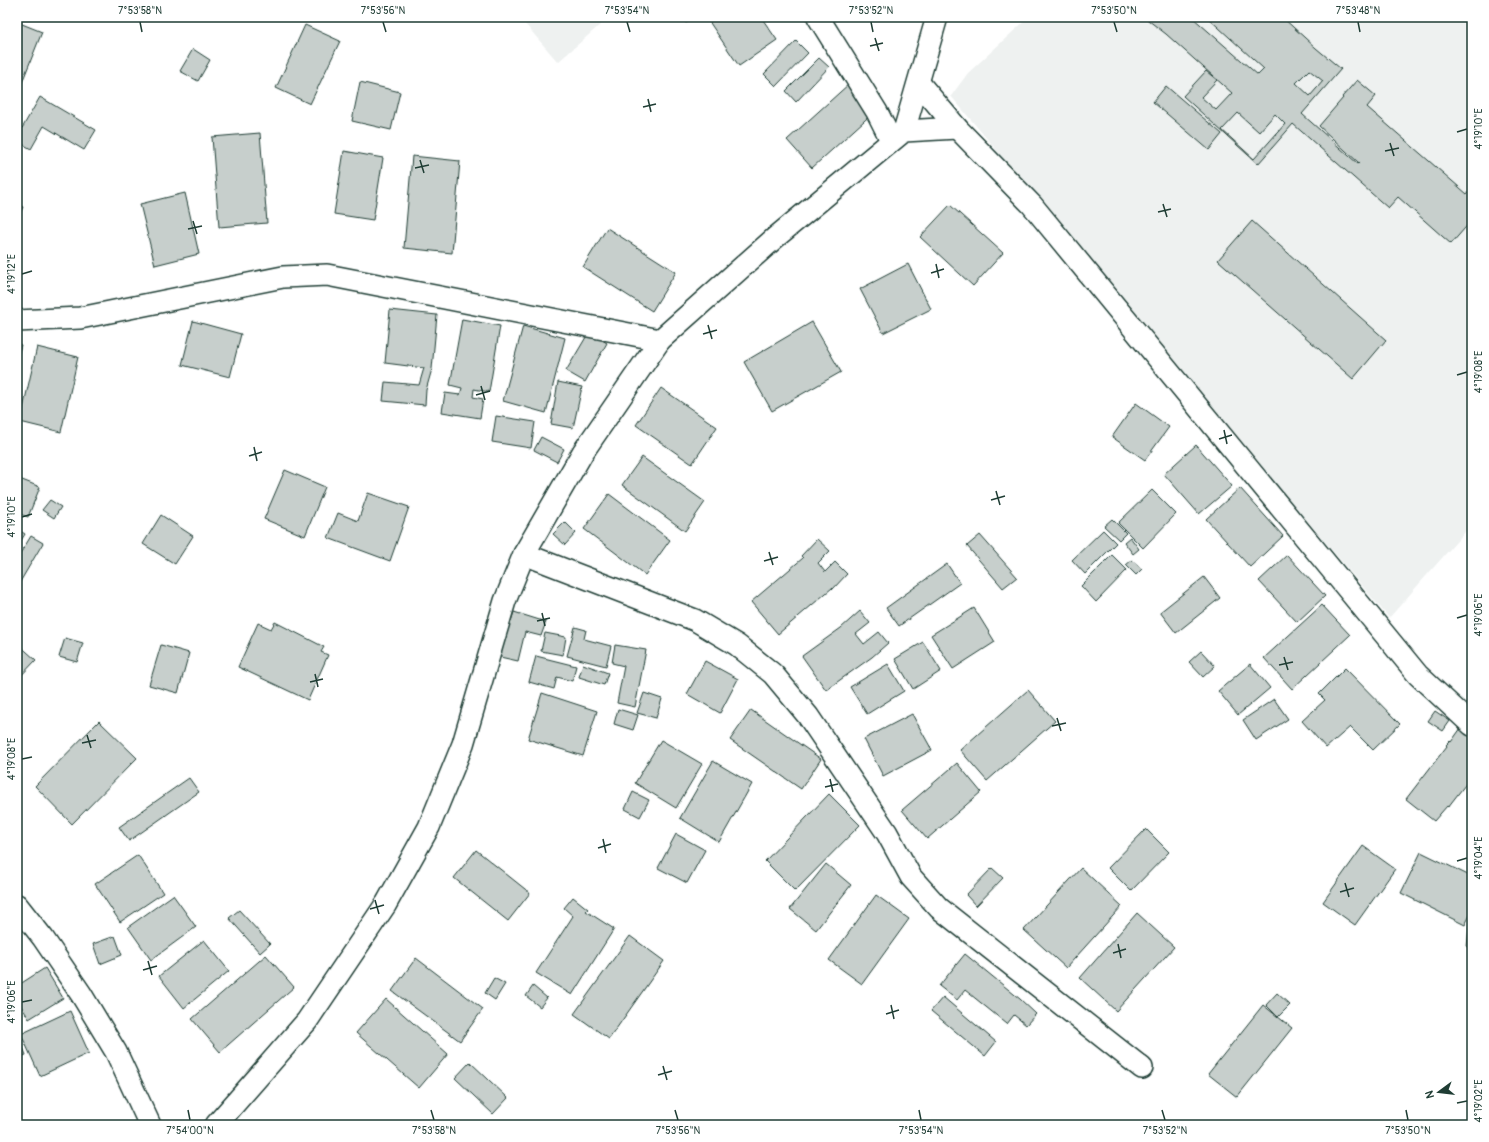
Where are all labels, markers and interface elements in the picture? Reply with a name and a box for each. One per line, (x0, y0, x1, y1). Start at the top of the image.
text: 7°53'58"N (118, 5, 162, 17)
text: 7°53'56"N (361, 5, 406, 17)
text: 7°53'54"N (605, 5, 650, 17)
text: 7°53'52"N (849, 5, 893, 17)
text: 7°53'50"N (1091, 5, 1137, 17)
text: 7°53'48"N (1336, 5, 1380, 17)
text: 4°19'10"E (1473, 108, 1485, 150)
text: 4°19'12"E (6, 254, 18, 294)
text: 4°19'08"E (1473, 351, 1485, 393)
text: 4°19'10"E (6, 496, 18, 538)
text: 4°19'06"E (1473, 593, 1485, 637)
text: 4°19'08"E (6, 738, 18, 780)
text: 4°19'04"E (1473, 836, 1485, 880)
text: 4°19'06"E (6, 980, 18, 1024)
north arrow (1419, 1072, 1459, 1112)
text: 4°19'02"E (1473, 1080, 1485, 1122)
text: N (1422, 1089, 1437, 1100)
text: 7°54'00"N (166, 1125, 214, 1137)
text: 7°53'58"N (412, 1125, 456, 1137)
text: 7°53'56"N (656, 1125, 701, 1137)
text: 7°53'54"N (899, 1125, 944, 1137)
text: 7°53'52"N (1143, 1125, 1187, 1137)
text: 7°53'50"N (1385, 1125, 1431, 1137)

